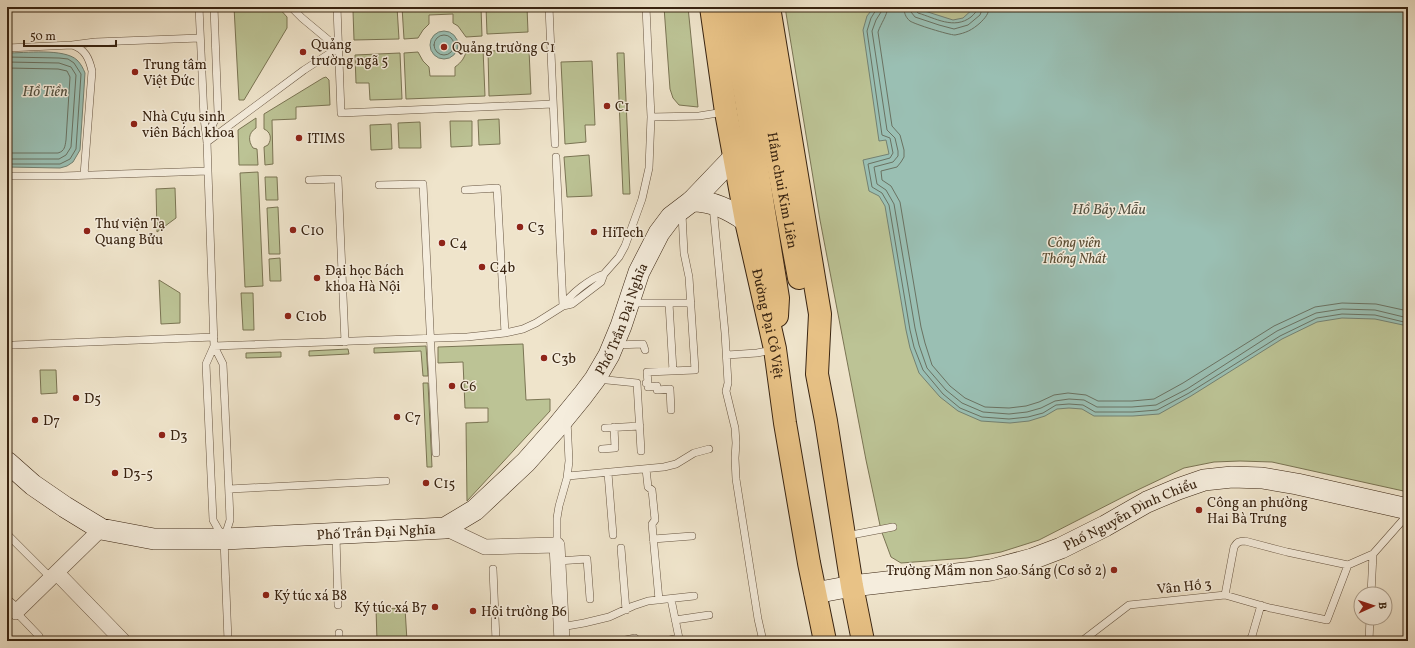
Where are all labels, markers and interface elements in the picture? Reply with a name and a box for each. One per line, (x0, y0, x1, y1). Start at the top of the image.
scale bar (24, 22, 116, 48)
text: 50 m (30, 29, 56, 45)
place label: Quảng trường ngã 5 (311, 36, 388, 71)
place label: Quảng trường C1 (452, 39, 555, 58)
marker: Quảng trường C1 (439, 42, 449, 52)
marker: Quảng trường ngã 5 (298, 47, 308, 57)
place label: Trung tâm Việt Đức (143, 56, 207, 91)
marker: Trung tâm Việt Đức (130, 67, 140, 77)
water label: Hồ Tiền (22, 82, 68, 103)
place label: C1 (615, 98, 630, 117)
marker: C1 (602, 101, 612, 111)
place label: Nhà Cựu sinh viên Bách khoa (142, 108, 235, 143)
marker: Nhà Cựu sinh viên Bách khoa (129, 119, 139, 129)
place label: ITIMS (307, 130, 345, 149)
street label: Hầm chui Kim Liên (761, 131, 801, 250)
marker: ITIMS (294, 133, 304, 143)
water label: Hồ Bảy Mẫu (1072, 200, 1146, 221)
place label: Thư viện Tạ Quang Bửu (95, 215, 165, 250)
place label: C3 (528, 219, 544, 238)
place label: C10 (301, 222, 324, 241)
marker: C3 (515, 222, 525, 232)
place label: HiTech (602, 224, 644, 243)
marker: C10 (288, 225, 298, 235)
marker: Thư viện Tạ Quang Bửu (82, 226, 92, 236)
marker: HiTech (589, 227, 599, 237)
park label: Công viên Thống Nhất (1042, 234, 1107, 269)
place label: C4 (450, 235, 468, 254)
marker: C4 (437, 238, 447, 248)
place label: C4b (490, 259, 515, 278)
street label: Phố Trần Đại Nghĩa (591, 260, 653, 379)
place label: Đại học Bách khoa Hà Nội (325, 262, 404, 297)
marker: C4b (477, 262, 487, 272)
street label: Đường Đại Cồ Việt (746, 267, 787, 380)
marker: Đại học Bách khoa Hà Nội (312, 273, 322, 283)
place label: C10b (296, 308, 327, 327)
marker: C10b (283, 311, 293, 321)
place label: C3b (552, 350, 576, 369)
marker: C3b (539, 353, 549, 363)
place label: C6 (460, 378, 476, 397)
marker: C6 (447, 381, 457, 391)
place label: D5 (84, 390, 101, 409)
marker: D5 (71, 393, 81, 403)
place label: C7 (405, 409, 421, 428)
place label: D7 (43, 412, 60, 431)
marker: C7 (392, 412, 402, 422)
marker: D7 (30, 415, 40, 425)
place label: D3 (170, 427, 187, 446)
marker: D3 (157, 430, 167, 440)
place label: D3-5 (123, 465, 153, 484)
marker: D3-5 (110, 468, 120, 478)
place label: C15 (434, 475, 455, 494)
street label: Phố Nguyễn Đình Chiểu (1060, 475, 1200, 556)
marker: C15 (421, 478, 431, 488)
place label: Công an phường Hai Bà Trưng (1207, 494, 1308, 529)
marker: Công an phường Hai Bà Trưng (1194, 505, 1204, 515)
street label: Phố Trần Đại Nghĩa (316, 520, 436, 545)
place label: Trường Mầm non Sao Sáng (Cơ sở 2) (886, 562, 1106, 581)
marker: Trường Mầm non Sao Sáng (Cơ sở 2) (1109, 565, 1119, 575)
street label: Vân Hồ 3 (1156, 575, 1212, 600)
north arrow (1353, 586, 1393, 626)
place label: Ký túc xá B8 (274, 587, 347, 606)
marker: Ký túc xá B8 (261, 590, 271, 600)
place label: Ký túc xá B7 (354, 599, 427, 618)
text: B (1374, 601, 1389, 610)
marker: Ký túc xá B7 (430, 602, 440, 612)
place label: Hội trường B6 (481, 603, 567, 622)
marker: Hội trường B6 (468, 606, 478, 616)

